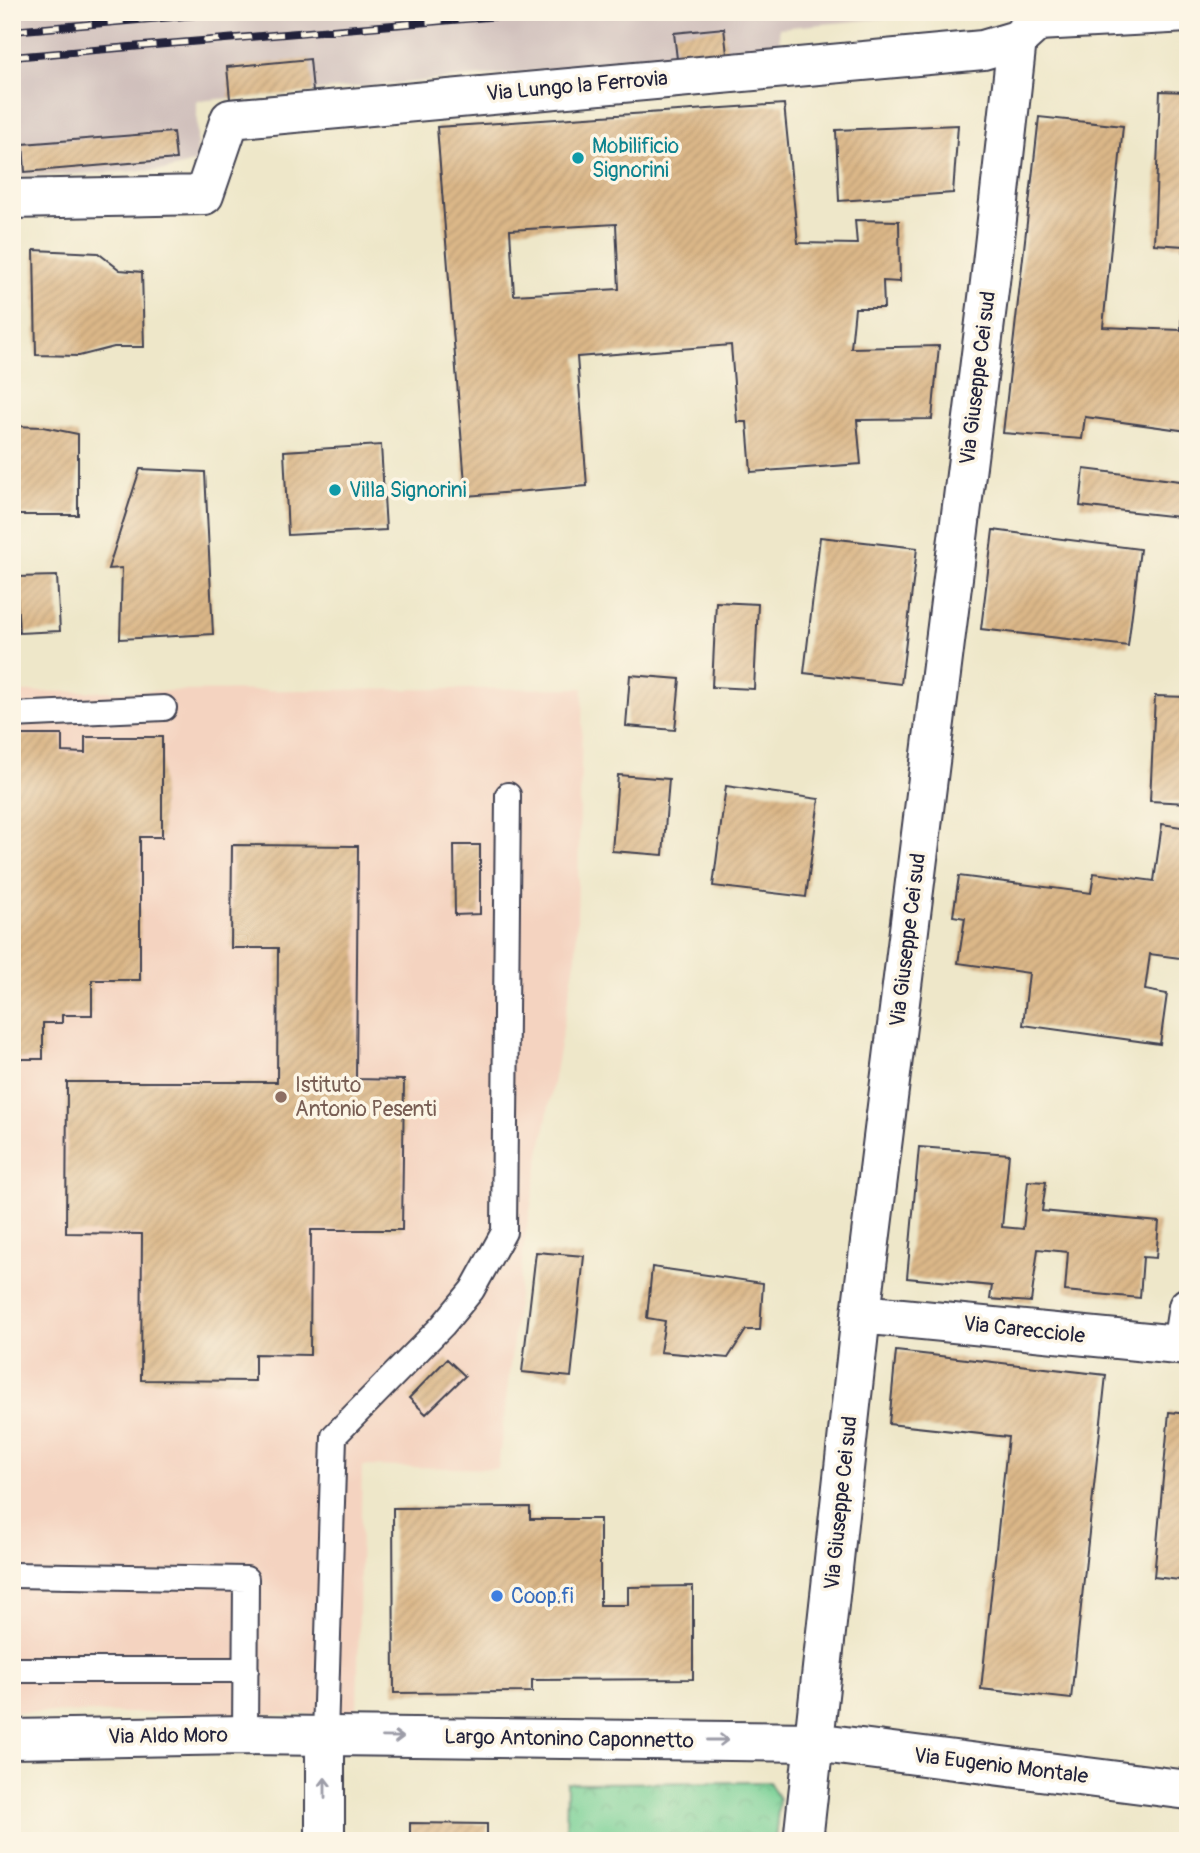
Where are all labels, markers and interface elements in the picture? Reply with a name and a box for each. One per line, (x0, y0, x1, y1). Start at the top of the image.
street label: Via Lungo la Ferrovia (485, 65, 669, 107)
place label: Mobilificio Signorini (592, 133, 679, 184)
marker: Mobilificio Signorini (570, 150, 586, 166)
street label: Via Giuseppe Cei sud (954, 290, 1002, 466)
place label: Villa Signorini (349, 477, 467, 504)
marker: Villa Signorini (327, 482, 343, 498)
street label: Via Giuseppe Cei sud (884, 852, 932, 1028)
place label: Istituto Antonio Pesenti (295, 1072, 437, 1123)
marker: Istituto Antonio Pesenti (273, 1089, 289, 1105)
street label: Via Carecciole (962, 1310, 1087, 1350)
street label: Via Giuseppe Cei sud (818, 1415, 864, 1591)
place label: Coop.fi (511, 1583, 574, 1610)
marker: Coop.fi (489, 1588, 505, 1604)
street label: Via Aldo Moro (108, 1721, 228, 1751)
street label: Largo Antonino Caponnetto (444, 1723, 694, 1755)
one-way arrow (381, 1730, 404, 1744)
one-way arrow (707, 1733, 730, 1747)
street label: Via Eugenio Montale (912, 1742, 1090, 1790)
one-way arrow (318, 1777, 332, 1800)

